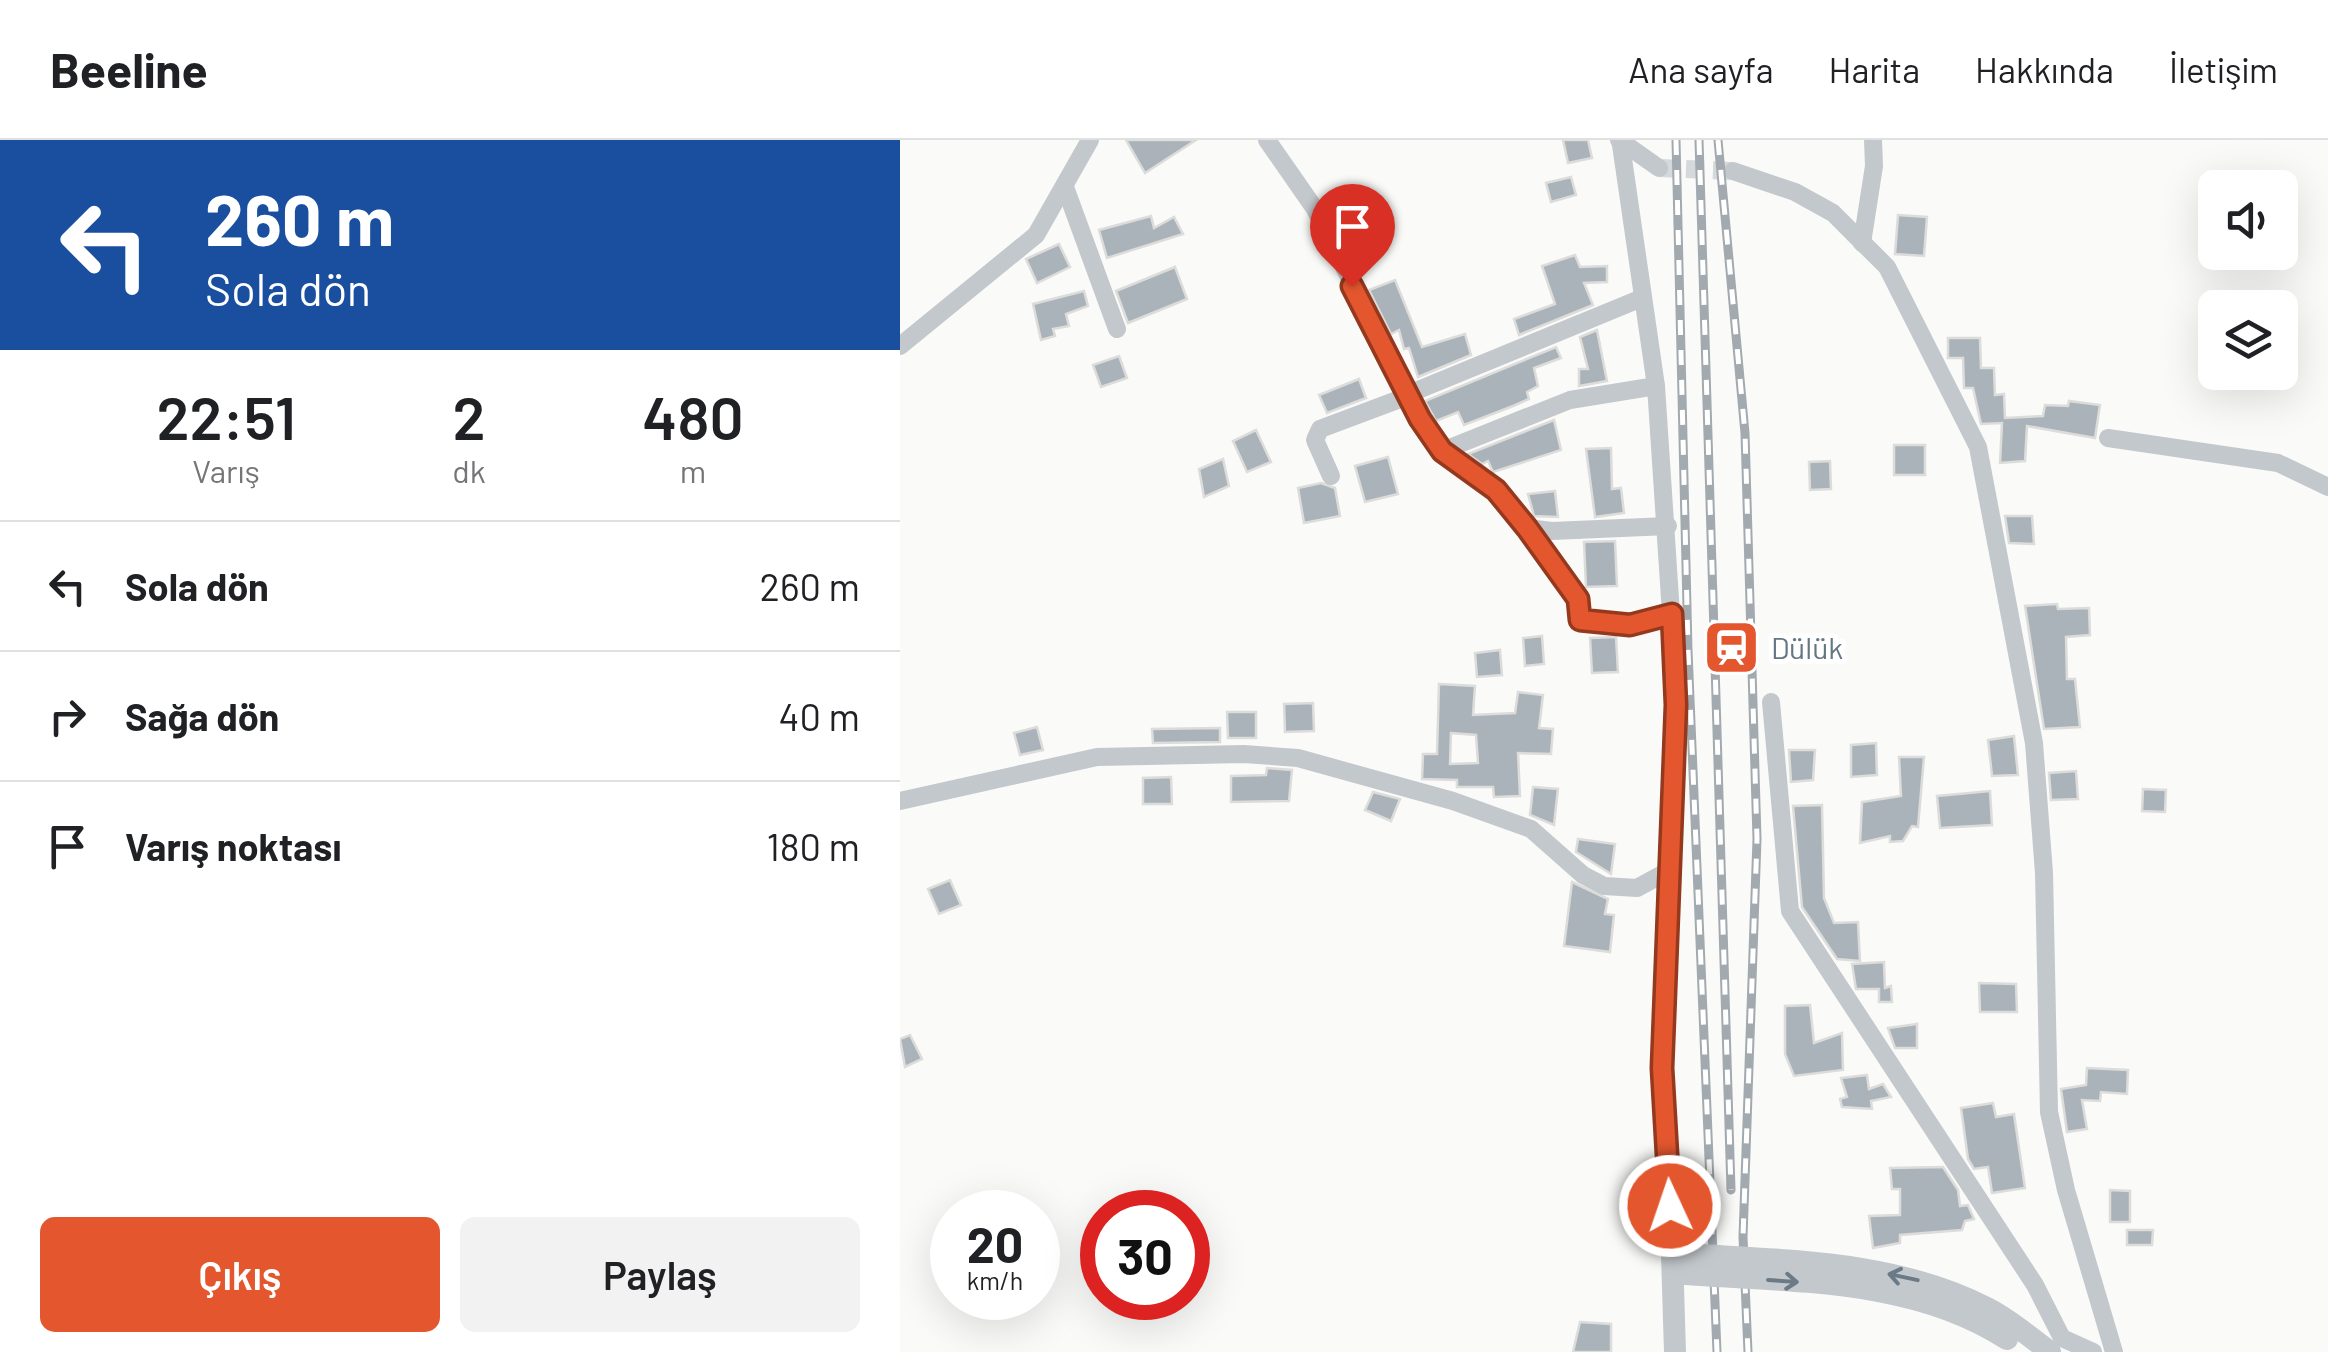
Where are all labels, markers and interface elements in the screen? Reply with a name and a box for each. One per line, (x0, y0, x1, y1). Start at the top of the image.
text: Beeline (50, 40, 208, 98)
text: Ana sayfa (1628, 48, 1774, 90)
text: Harita (1829, 48, 1920, 90)
text: Hakkında (1975, 48, 2114, 90)
text: İletişim (2169, 48, 2278, 90)
map controls (2198, 170, 2298, 390)
button: sound (2198, 170, 2298, 270)
text: 260 m (205, 176, 394, 260)
icon: left (40, 180, 170, 310)
pin (1310, 184, 1395, 287)
icon: arrive (1325, 199, 1380, 254)
text: Sola dön (205, 261, 371, 315)
button: layers (2198, 290, 2298, 390)
text: 22:51 (156, 380, 296, 452)
text: 2 (453, 380, 486, 452)
text: 480 (642, 380, 743, 452)
text: Varış (192, 451, 260, 489)
text: dk (452, 451, 486, 489)
text: m (680, 451, 706, 489)
icon: left (40, 559, 95, 614)
text: Sola dön (125, 563, 269, 609)
text: 260 m (760, 563, 860, 609)
station icon: Dülük (1702, 617, 1762, 677)
place label: Dülük (1771, 629, 1843, 665)
icon: right (40, 689, 95, 744)
text: Sağa dön (125, 693, 279, 739)
text: 40 m (779, 693, 860, 739)
icon: arrive (40, 819, 95, 874)
text: Varış noktası (125, 823, 341, 869)
text: 180 m (766, 823, 860, 869)
position arrow (1618, 1154, 1722, 1258)
speed limit sign: 30 (1080, 1190, 1210, 1320)
text: 20 (967, 1213, 1023, 1273)
button: Çıkış (40, 1217, 440, 1332)
button: Paylaş (460, 1217, 860, 1332)
text: km/h (967, 1265, 1023, 1295)
one-way arrow (1887, 1267, 1919, 1285)
one-way arrow (1766, 1272, 1799, 1291)

